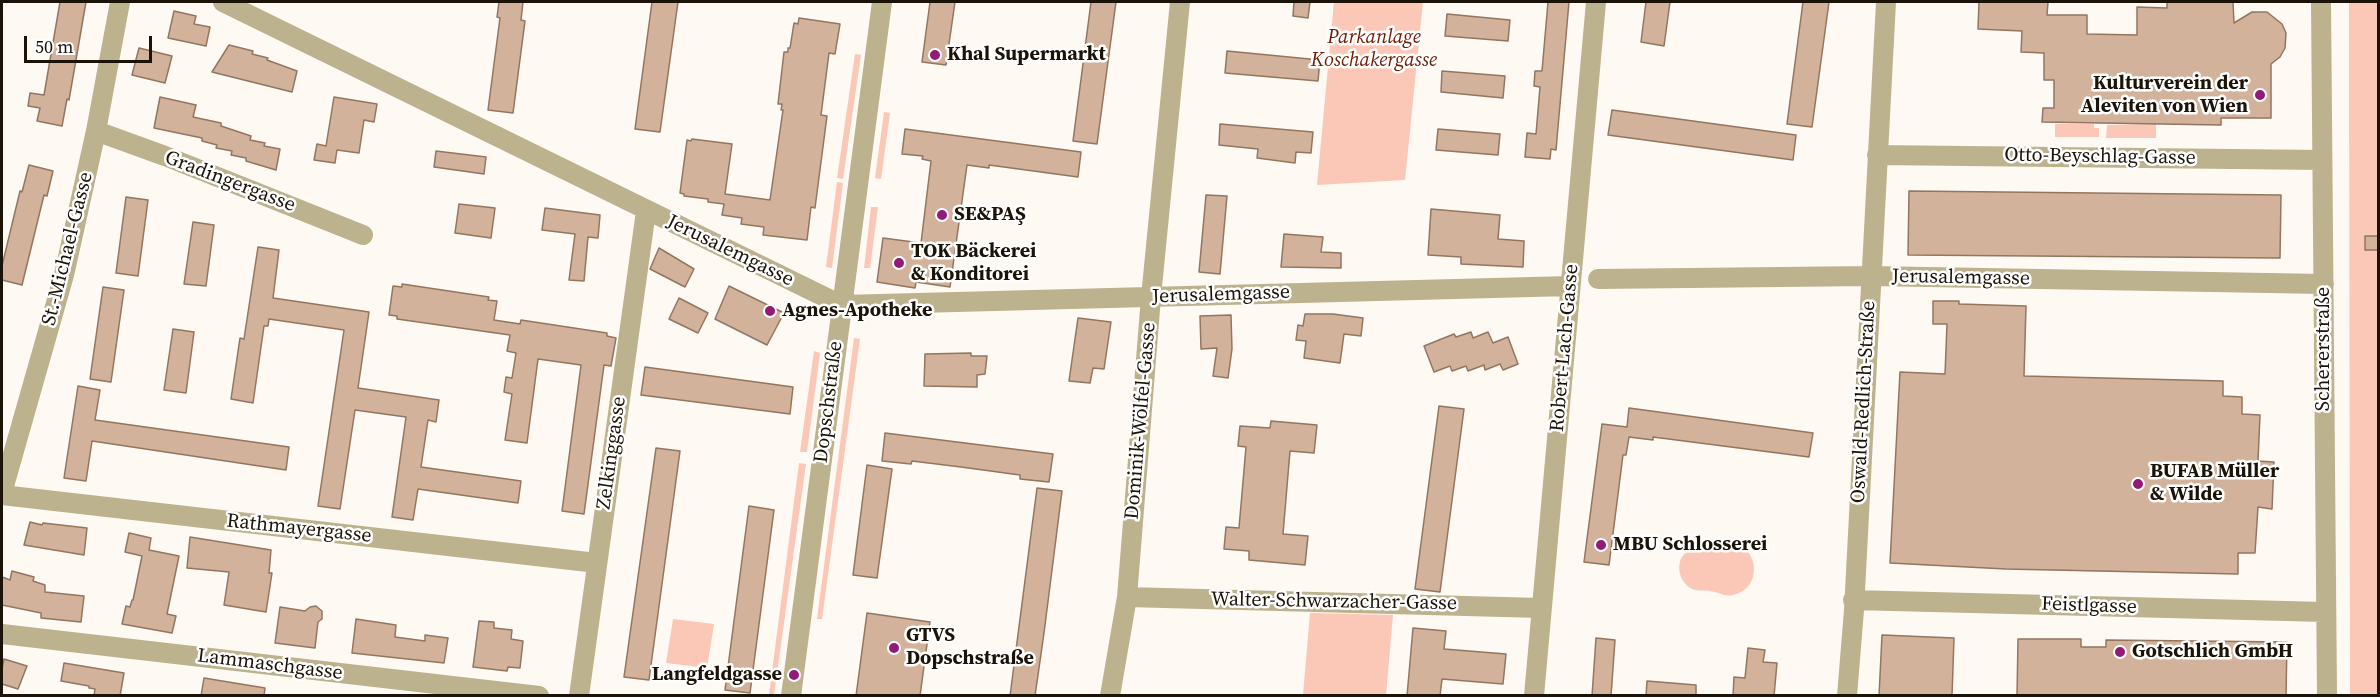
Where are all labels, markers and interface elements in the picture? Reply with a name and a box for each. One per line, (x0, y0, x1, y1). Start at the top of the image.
scale bar (27, 24, 154, 62)
park label: Parkanlage Koschakergasse (1311, 26, 1437, 73)
text: 50 m (35, 34, 73, 59)
place label: Khal Supermarkt (947, 43, 1106, 67)
marker: Khal Supermarkt (928, 48, 942, 62)
place label: Kulturverein der Aleviten von Wien (2081, 72, 2248, 119)
marker: Kulturverein der Aleviten von Wien (2253, 88, 2267, 102)
street label: Otto-Beyschlag-Gasse (2004, 143, 2196, 171)
street label: Gradingergasse (161, 146, 299, 218)
street label: St.-Michael-Gasse (37, 170, 99, 328)
place label: SE&PAŞ (954, 203, 1026, 227)
marker: SE&PAŞ (935, 208, 949, 222)
street label: Jerusalemgasse (663, 210, 797, 292)
place label: TOK Bäckerei & Konditorei (911, 240, 1036, 287)
marker: TOK Bäckerei & Konditorei (892, 256, 906, 270)
street label: Robert-Lach-Gasse (1546, 263, 1584, 433)
street label: Jerusalemgasse (1892, 265, 2030, 291)
street label: Jerusalemgasse (1152, 281, 1290, 309)
street label: Schererstraße (2312, 287, 2336, 411)
place label: Agnes-Apotheke (782, 299, 932, 323)
street label: Oswald-Redlich-Straße (1847, 300, 1881, 504)
marker: Agnes-Apotheke (763, 304, 777, 318)
street label: Dominik-Wölfel-Gasse (1120, 321, 1162, 521)
street label: Dopschstraße (810, 340, 848, 464)
street label: Zelkinggasse (592, 395, 632, 511)
place label: BUFAB Müller & Wilde (2150, 460, 2279, 507)
marker: BUFAB Müller & Wilde (2131, 477, 2145, 491)
street label: Rathmayergasse (225, 509, 373, 549)
place label: MBU Schlosserei (1613, 533, 1767, 557)
marker: MBU Schlosserei (1594, 538, 1608, 552)
street label: Walter-Schwarzacher-Gasse (1211, 588, 1457, 616)
street label: Feistlgasse (2041, 592, 2137, 620)
place label: GTVS Dopschstraße (906, 624, 1034, 671)
place label: Gotschlich GmbH (2132, 640, 2293, 664)
marker: GTVS Dopschstraße (887, 641, 901, 655)
street label: Lammaschgasse (196, 644, 344, 686)
marker: Gotschlich GmbH (2113, 645, 2127, 659)
place label: Langfeldgasse (652, 663, 782, 687)
marker: Langfeldgasse (787, 668, 801, 682)

